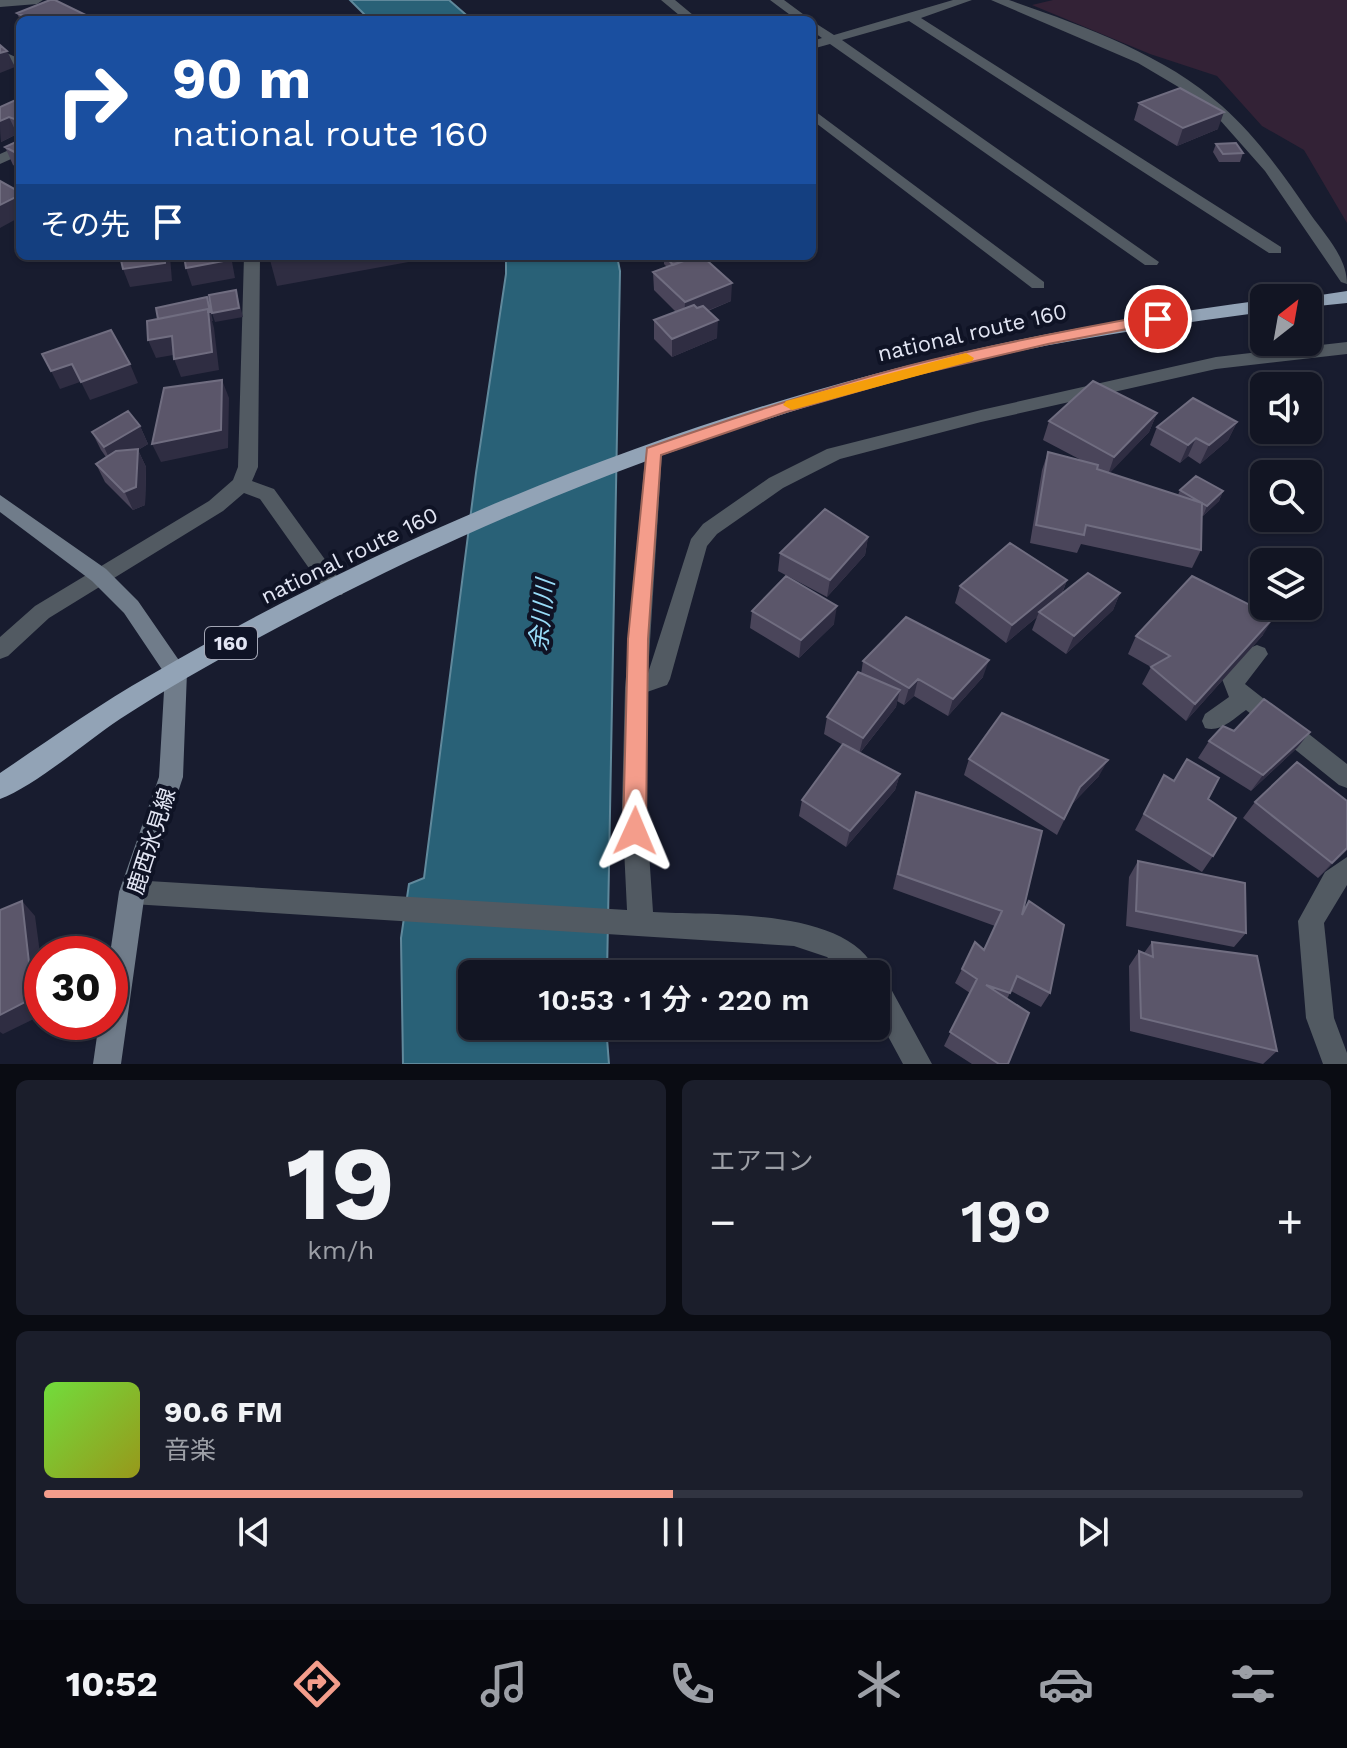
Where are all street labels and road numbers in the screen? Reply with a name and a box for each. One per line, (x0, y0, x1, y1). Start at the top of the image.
street label: national route 160 (875, 299, 1069, 366)
street label: national route 160 (257, 502, 442, 609)
road number: 160 (205, 627, 257, 659)
street label: 鹿西氷見線 (123, 785, 180, 897)

